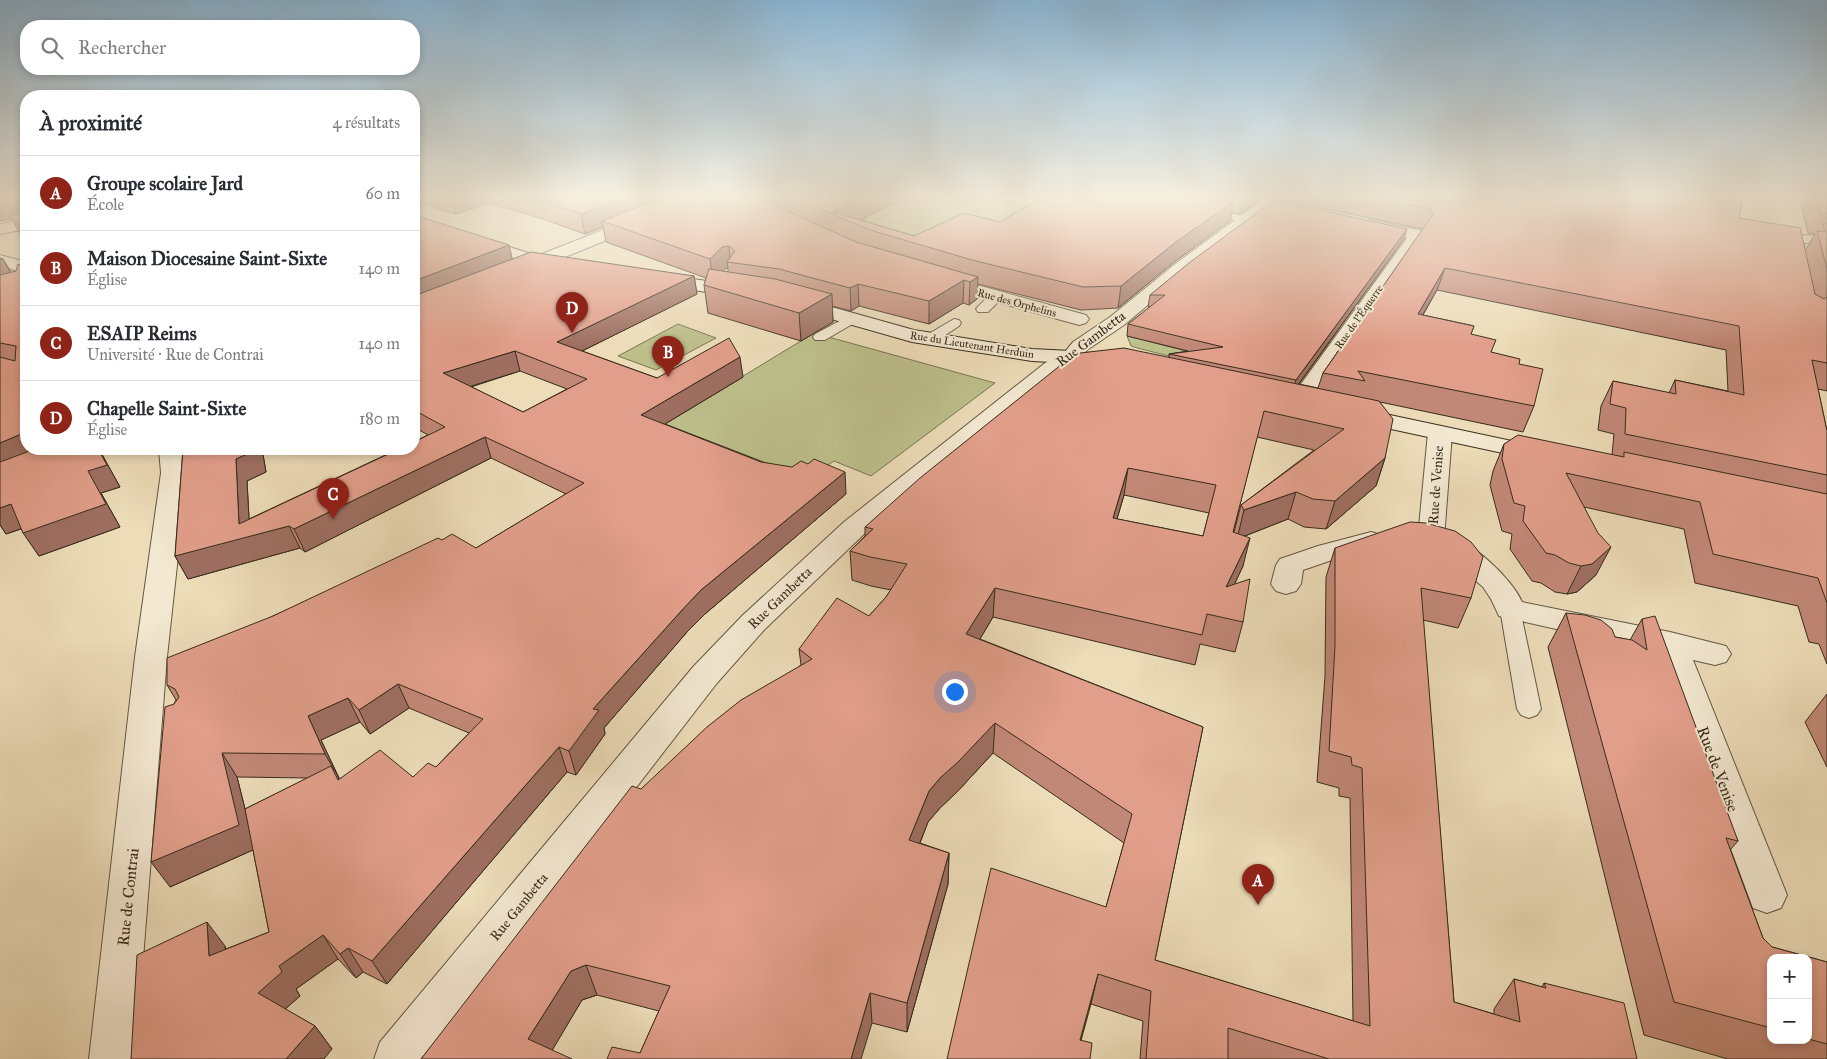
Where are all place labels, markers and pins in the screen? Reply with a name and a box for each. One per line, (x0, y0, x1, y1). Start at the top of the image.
pin: D (556, 292, 588, 333)
pin: B (652, 336, 684, 377)
pin: C (317, 478, 349, 519)
pin: A (1242, 864, 1274, 905)

